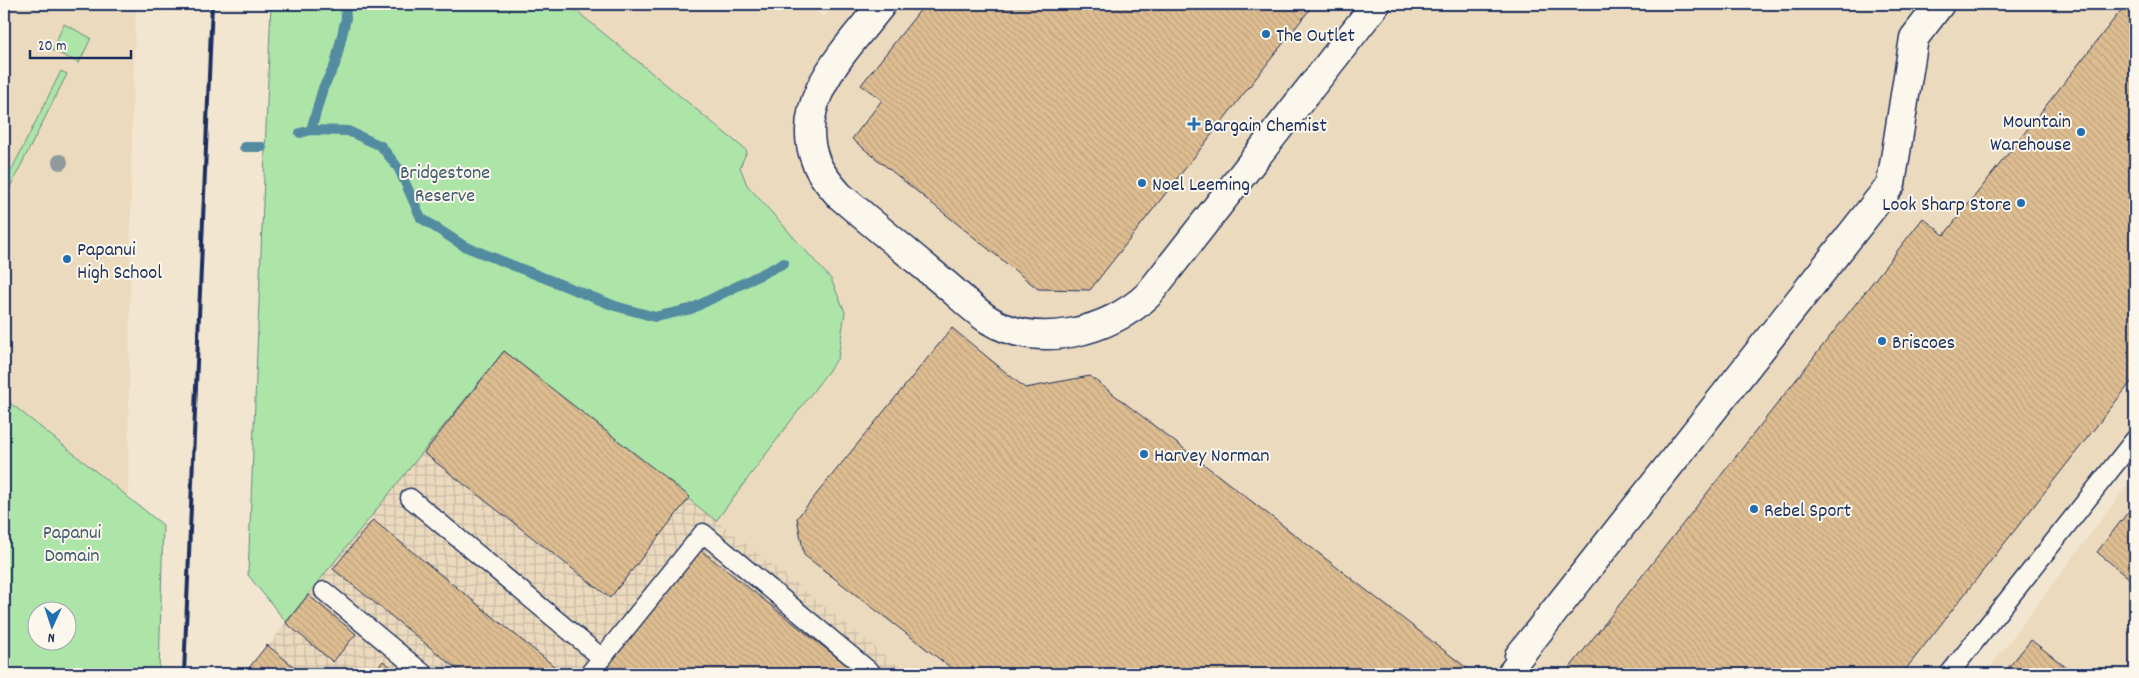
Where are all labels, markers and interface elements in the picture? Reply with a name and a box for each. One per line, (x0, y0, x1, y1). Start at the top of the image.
place label: The Outlet (1276, 23, 1355, 51)
scale bar (30, 28, 131, 60)
marker: The Outlet (1260, 28, 1272, 40)
text: 20 m (38, 36, 66, 58)
place label: Mountain Warehouse (1990, 109, 2071, 160)
place label: Bargain Chemist (1204, 113, 1327, 141)
marker: Bargain Chemist (1188, 118, 1200, 130)
marker: Mountain Warehouse (2075, 126, 2087, 138)
park label: Bridgestone Reserve (400, 160, 490, 211)
place label: Noel Leeming (1152, 172, 1250, 200)
marker: Noel Leeming (1136, 177, 1148, 189)
place label: Look Sharp Store (1882, 192, 2011, 220)
marker: Look Sharp Store (2015, 197, 2027, 209)
place label: Papanui High School (77, 237, 162, 288)
marker: Papanui High School (61, 253, 73, 265)
place label: Briscoes (1892, 330, 1955, 358)
marker: Briscoes (1876, 335, 1888, 347)
place label: Harvey Norman (1154, 443, 1269, 471)
marker: Harvey Norman (1138, 448, 1150, 460)
place label: Rebel Sport (1764, 498, 1851, 526)
marker: Rebel Sport (1748, 503, 1760, 515)
park label: Papanui Domain (43, 520, 102, 571)
north arrow (28, 600, 78, 650)
text: N (47, 627, 55, 647)

